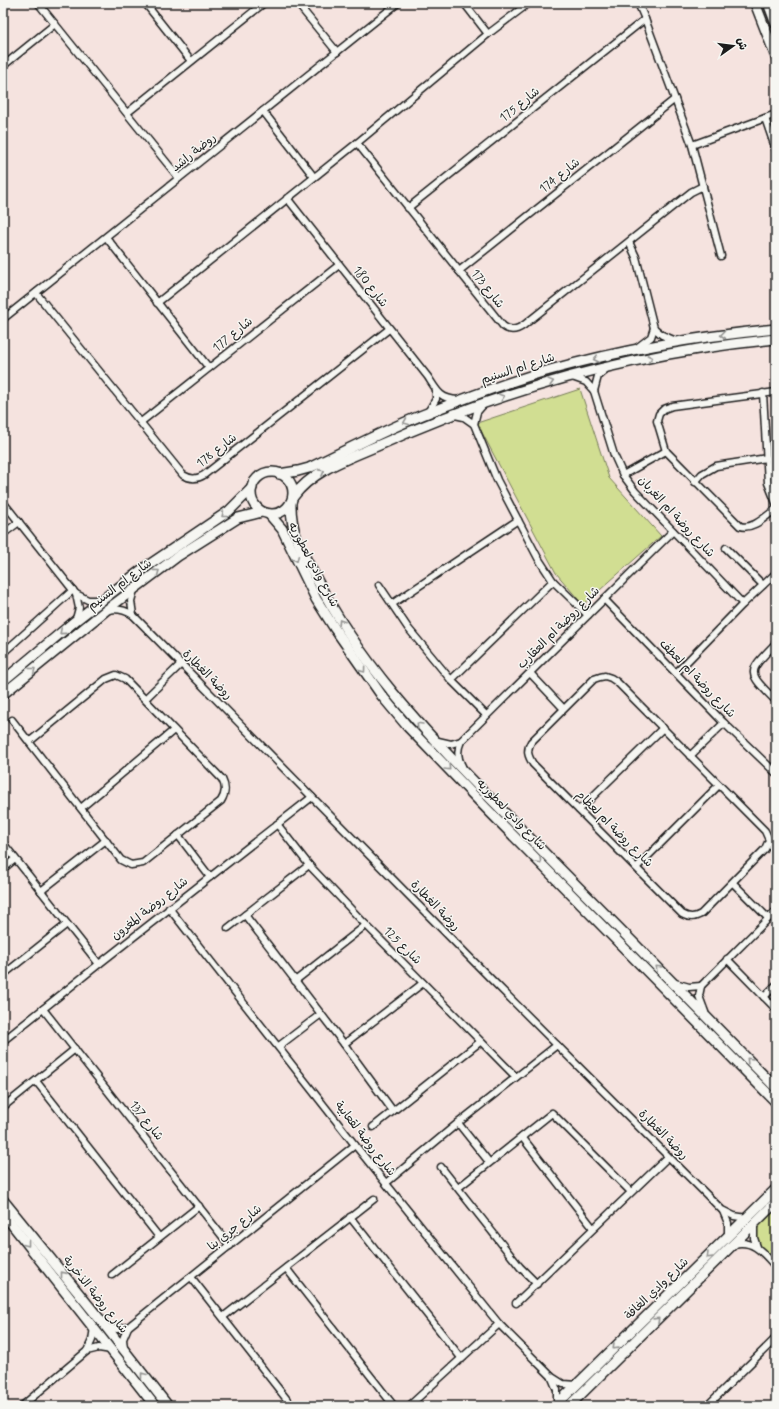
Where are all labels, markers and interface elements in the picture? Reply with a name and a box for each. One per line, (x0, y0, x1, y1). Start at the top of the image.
north arrow (713, 26, 753, 66)
text: ش (733, 36, 750, 51)
street label: شارع 175 (497, 84, 543, 126)
street label: روضة راشد (168, 130, 220, 176)
street label: شارع 174 (536, 155, 584, 197)
street label: شارع 180 (349, 263, 391, 311)
street label: شارع 173 (467, 266, 507, 312)
street label: شارع 177 (210, 314, 256, 356)
one-way arrow (720, 330, 726, 339)
street label: شارع ام السنيم (479, 350, 557, 388)
one-way arrow (593, 354, 600, 363)
one-way arrow (646, 354, 653, 363)
one-way arrow (547, 378, 554, 387)
one-way arrow (499, 393, 506, 402)
one-way arrow (403, 417, 411, 425)
street label: شارع 178 (194, 430, 240, 472)
one-way arrow (318, 469, 325, 476)
street label: شارع روضة ام الغربان (634, 473, 718, 561)
one-way arrow (221, 510, 228, 517)
street label: شارع وادي لعطوريه (284, 520, 342, 610)
one-way arrow (291, 554, 299, 562)
street label: شارع ام السنيم (85, 556, 155, 614)
one-way arrow (153, 569, 160, 576)
street label: شارع روضة ام العقارب (514, 583, 604, 673)
one-way arrow (338, 619, 345, 626)
one-way arrow (59, 628, 67, 635)
street label: شارع روضة ام لعطف (655, 636, 739, 722)
street label: روضة الغطارة (178, 646, 236, 704)
one-way arrow (358, 666, 366, 673)
one-way arrow (29, 667, 36, 674)
one-way arrow (417, 722, 424, 730)
one-way arrow (443, 763, 451, 771)
street label: شارع وادي لعطوريه (473, 776, 549, 854)
street label: شارع روضة ام لعظام (572, 787, 656, 871)
one-way arrow (534, 856, 542, 864)
street label: شارع روضة المغرون (108, 874, 192, 944)
street label: روضة الغطارة (407, 877, 463, 935)
street label: شارع 125 (380, 924, 424, 968)
one-way arrow (655, 965, 663, 972)
one-way arrow (746, 1057, 754, 1065)
street label: شارع 137 (125, 1098, 167, 1144)
street label: شارع روضة لقعابية (331, 1098, 399, 1180)
street label: روضة الغطارة (634, 1106, 692, 1164)
street label: شارع جري بنا (205, 1201, 265, 1255)
one-way arrow (23, 1239, 30, 1246)
one-way arrow (706, 1252, 714, 1259)
street label: شارع روضة الذخرية (59, 1253, 131, 1337)
street label: شارع وادي الغافة (622, 1254, 692, 1324)
one-way arrow (60, 1271, 67, 1278)
one-way arrow (652, 1317, 660, 1325)
one-way arrow (612, 1342, 620, 1350)
one-way arrow (141, 1373, 148, 1380)

